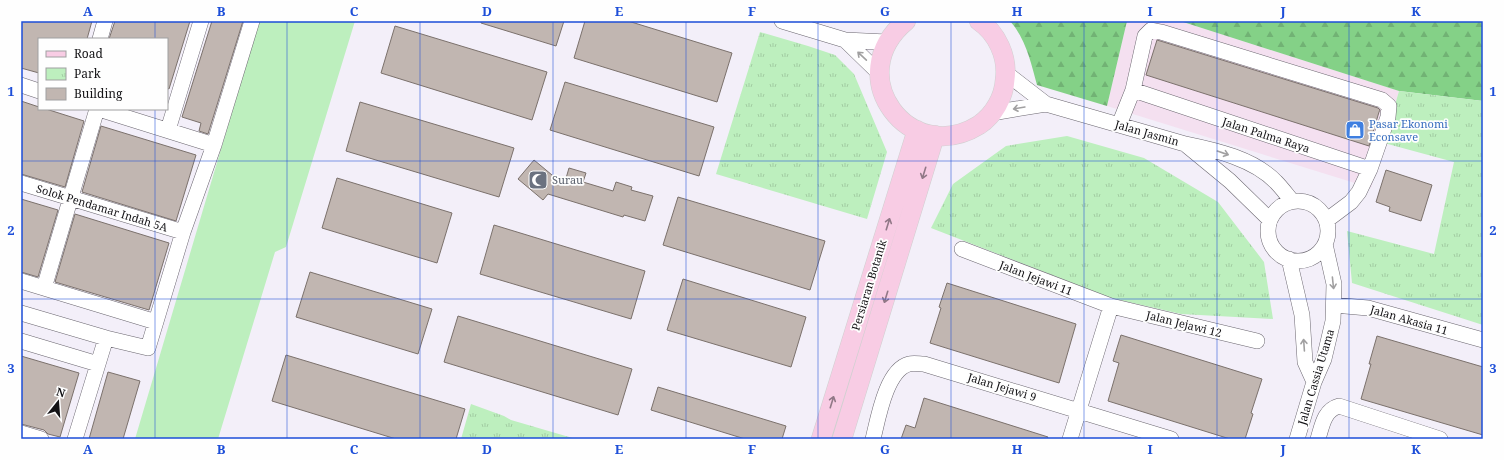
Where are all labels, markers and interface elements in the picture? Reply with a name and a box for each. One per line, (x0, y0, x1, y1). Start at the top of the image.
text: A (83, 2, 93, 20)
text: B (217, 2, 226, 20)
text: C (350, 2, 359, 20)
text: D (482, 2, 492, 20)
text: E (615, 2, 624, 20)
text: F (748, 2, 756, 20)
text: G (880, 2, 890, 20)
text: H (1012, 2, 1023, 20)
text: I (1147, 2, 1153, 20)
text: J (1279, 2, 1286, 20)
text: K (1411, 2, 1421, 20)
legend (38, 38, 168, 110)
text: Road (74, 45, 104, 62)
one-way arrow (857, 52, 867, 61)
text: Park (74, 65, 102, 82)
text: 1 (7, 82, 15, 100)
text: 1 (1489, 82, 1497, 100)
text: Building (74, 85, 123, 102)
one-way arrow (1013, 105, 1026, 113)
street label: Jalan Palma Raya (1220, 113, 1312, 156)
street label: Jalan Jasmin (1112, 116, 1181, 149)
place label: Pasar Ekonomi Econsave (1369, 116, 1448, 144)
shop icon: Pasar Ekonomi Econsave (1344, 119, 1366, 141)
one-way arrow (1216, 150, 1229, 157)
one-way arrow (920, 166, 927, 179)
mosque icon: Surau (527, 169, 549, 191)
place label: Surau (552, 172, 583, 187)
street label: Solok Pendamar Indah 5A (35, 180, 170, 235)
one-way arrow (885, 218, 892, 231)
text: 2 (7, 221, 15, 239)
text: 2 (1489, 221, 1497, 239)
street label: Persiaran Botanik (848, 237, 890, 332)
street label: Jalan Jejawi 11 (997, 256, 1075, 298)
one-way arrow (1330, 276, 1337, 289)
one-way arrow (881, 291, 889, 303)
street label: Jalan Akasia 11 (1368, 301, 1450, 338)
street label: Jalan Jejawi 12 (1144, 307, 1223, 340)
street label: Jalan Cassia Utama (1293, 327, 1337, 428)
one-way arrow (1300, 339, 1307, 352)
text: 3 (7, 359, 15, 377)
text: 3 (1489, 359, 1497, 377)
street label: Jalan Jejawi 9 (965, 369, 1038, 404)
north arrow (38, 382, 78, 422)
text: N (55, 384, 68, 400)
one-way arrow (829, 396, 837, 408)
text: A (83, 440, 93, 458)
text: B (217, 440, 226, 458)
text: C (350, 440, 359, 458)
text: D (482, 440, 492, 458)
text: E (615, 440, 624, 458)
text: F (748, 440, 756, 458)
text: G (880, 440, 890, 458)
text: H (1012, 440, 1023, 458)
text: I (1147, 440, 1153, 458)
text: J (1279, 440, 1286, 458)
text: K (1411, 440, 1421, 458)

